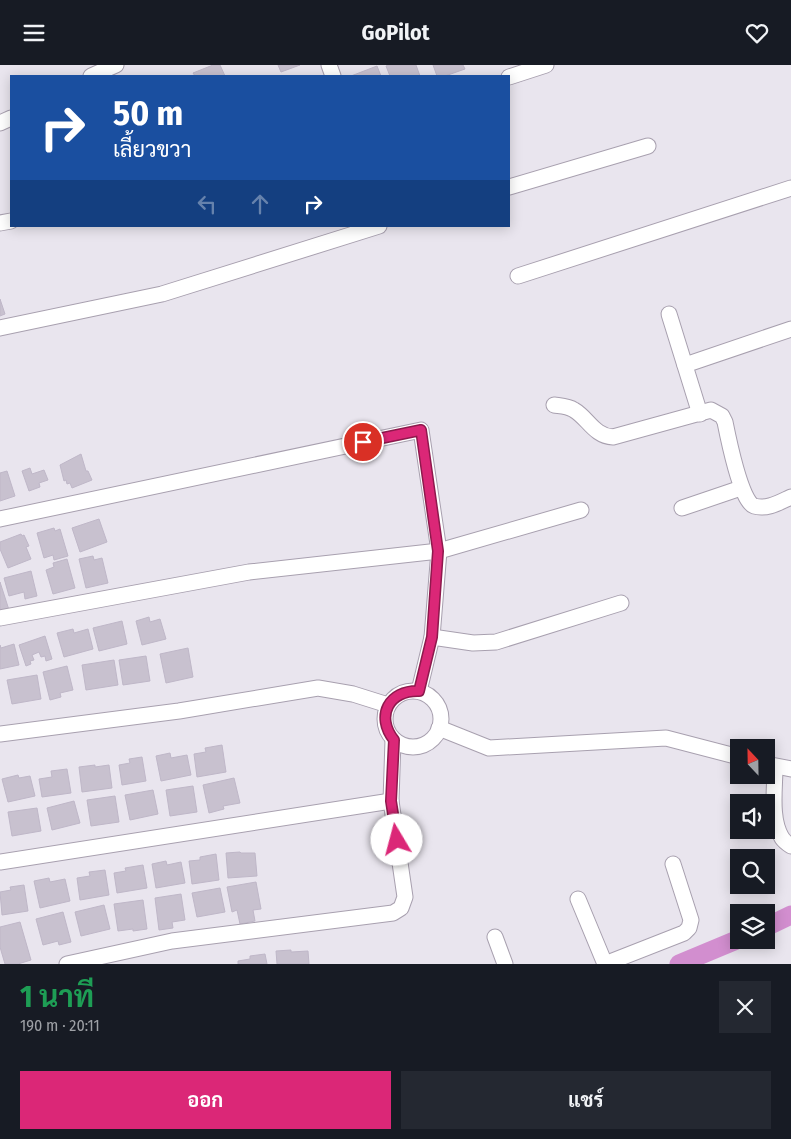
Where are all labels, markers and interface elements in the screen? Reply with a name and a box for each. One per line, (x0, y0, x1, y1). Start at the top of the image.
icon: menu (20, 19, 48, 47)
text: GoPilot (362, 19, 429, 46)
icon: heart (743, 19, 771, 47)
text: 50 m (113, 92, 183, 134)
icon: right (30, 95, 95, 160)
text: เลี้ยวขวา (113, 136, 191, 163)
icon: left (193, 190, 221, 218)
icon: ahead (246, 190, 274, 218)
icon: right (299, 190, 327, 218)
pin (342, 421, 384, 463)
icon: arrive (349, 428, 377, 456)
north arrow (730, 739, 775, 784)
map controls (730, 739, 775, 949)
button: sound (730, 794, 775, 839)
position arrow (370, 813, 422, 865)
button: search (730, 849, 775, 894)
button: layers (730, 904, 775, 949)
text: 1 นาที (20, 979, 94, 1015)
button: close (719, 981, 771, 1033)
text: 190 m · 20:11 (20, 1016, 100, 1035)
button: ออก (20, 1071, 391, 1129)
button: แชร์ (401, 1071, 771, 1129)

